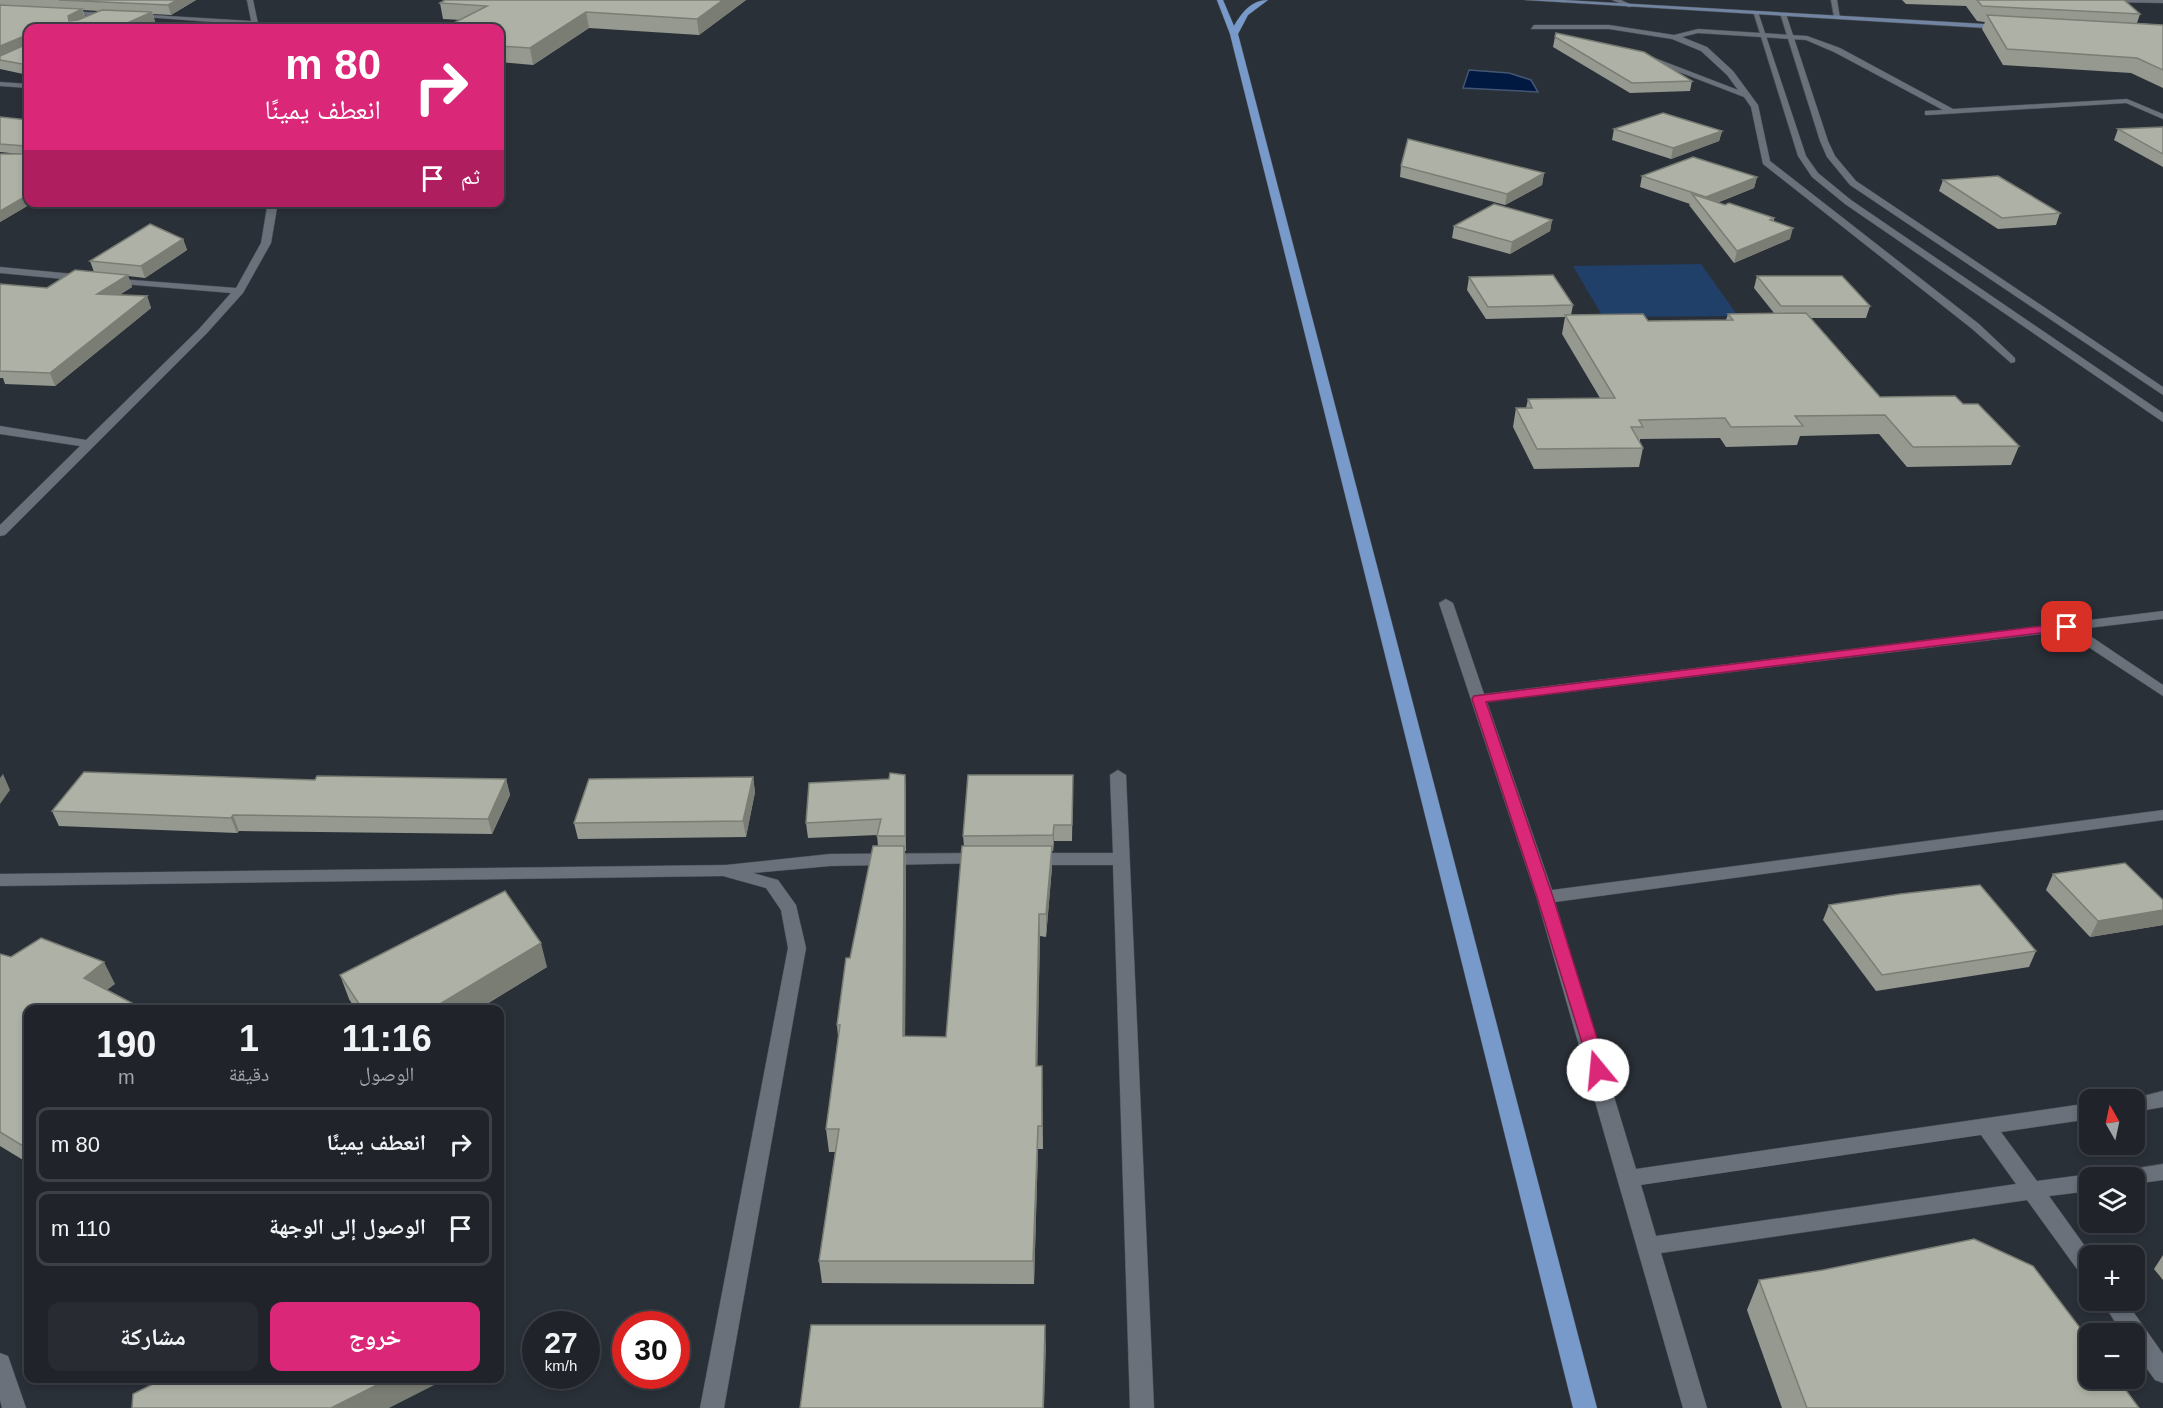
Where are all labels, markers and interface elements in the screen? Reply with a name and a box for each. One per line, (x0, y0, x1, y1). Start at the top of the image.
text: 80 m (285, 41, 381, 88)
icon: right (402, 48, 480, 126)
text: انعطف يمينًا (265, 95, 381, 125)
icon: arrive (416, 162, 449, 195)
text: ثم (461, 164, 480, 189)
pin (2041, 601, 2092, 652)
icon: arrive (2050, 610, 2083, 643)
text: 1 (239, 1018, 259, 1059)
text: 11:16 (342, 1018, 432, 1059)
text: 190 (96, 1024, 156, 1065)
position arrow (1566, 1038, 1630, 1102)
text: دقيقة (229, 1063, 269, 1085)
text: الوصول (359, 1063, 414, 1085)
text: m (118, 1066, 135, 1088)
north arrow (2079, 1089, 2145, 1155)
map controls (2079, 1089, 2145, 1389)
icon: right (444, 1128, 477, 1161)
text: انعطف يمينًا (327, 1130, 426, 1155)
text: 80 m (51, 1132, 100, 1157)
button: layers (2079, 1167, 2145, 1233)
icon: arrive (444, 1212, 477, 1245)
text: الوصول إلى الوجهة (269, 1214, 426, 1239)
text: 110 m (51, 1216, 111, 1241)
button: + (2079, 1245, 2145, 1311)
button: مشاركة (48, 1302, 258, 1371)
button: خروج (270, 1302, 480, 1371)
speed limit sign: 30 (612, 1311, 690, 1389)
button: − (2079, 1323, 2145, 1389)
text: 27 (544, 1326, 578, 1359)
text: km/h (545, 1357, 577, 1374)

